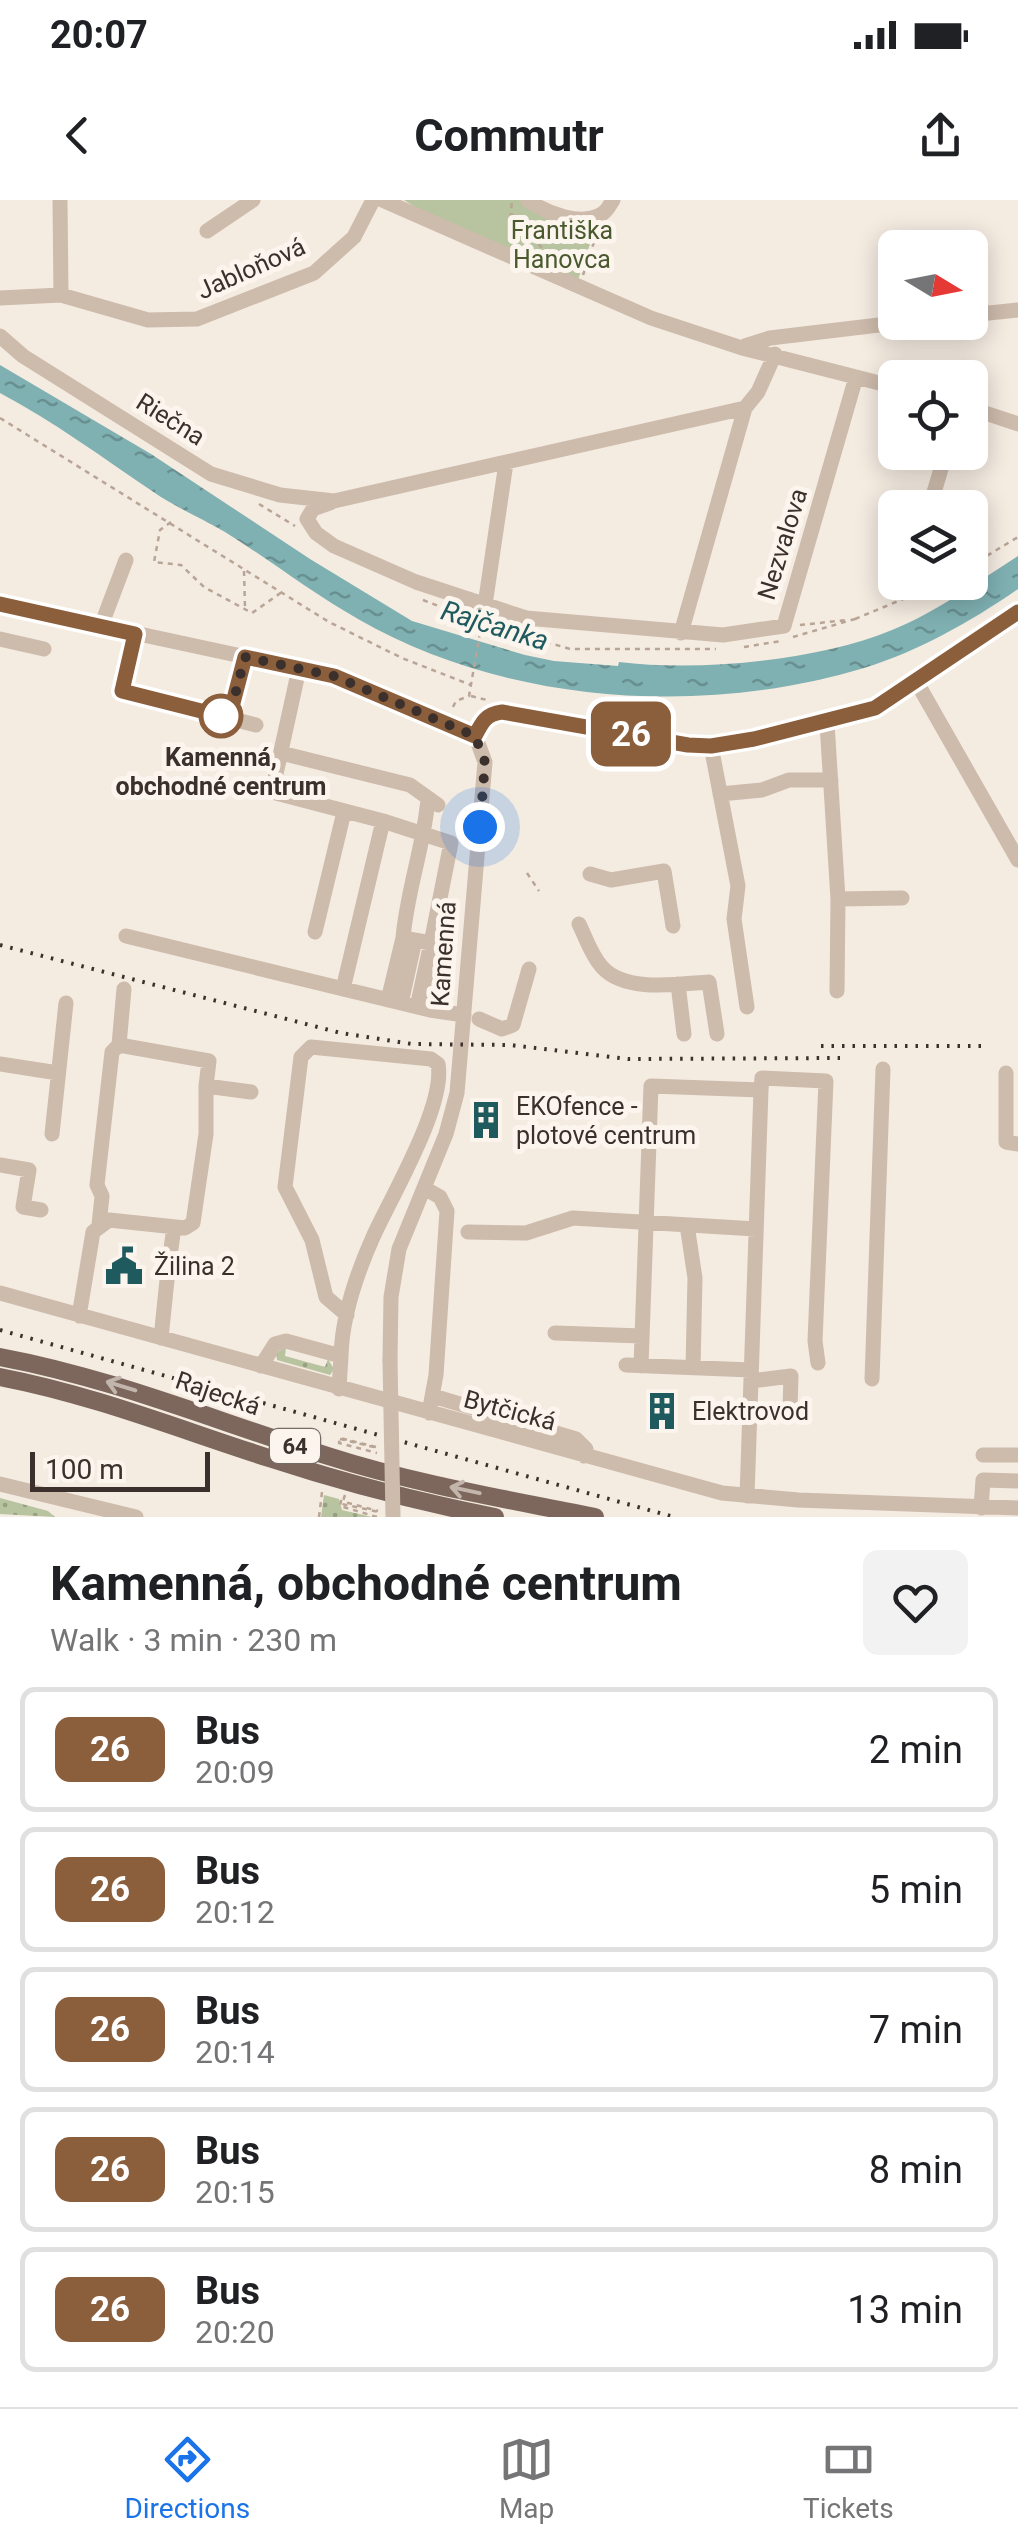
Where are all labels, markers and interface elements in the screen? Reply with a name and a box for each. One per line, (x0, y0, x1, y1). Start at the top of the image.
text: 20:07 (50, 13, 148, 57)
icon: back (50, 108, 105, 163)
icon: share (913, 108, 968, 163)
text: Commutr (414, 109, 604, 162)
park label: Františka Hanovca (511, 216, 613, 274)
north arrow (878, 230, 988, 340)
map controls (878, 230, 988, 600)
street label: Jabloňová (193, 232, 310, 305)
button: locate (878, 360, 988, 470)
street label: Riečna (131, 387, 210, 452)
street label: Nezvalova (752, 485, 813, 603)
button: layers (878, 490, 988, 600)
water label: Rajčanka (437, 594, 553, 657)
marker: Kamenná, obchodné centrum (200, 695, 242, 737)
line badge: 26 (586, 702, 676, 766)
text: 26 (611, 714, 651, 755)
place label: Kamenná, obchodné centrum (116, 743, 326, 801)
your location (455, 802, 505, 852)
street label: Kamenná (425, 900, 462, 1008)
place label: EKOfence - plotové centrum (516, 1092, 696, 1150)
building icon: EKOfence - plotové centrum (465, 1099, 507, 1141)
public building icon: Žilina 2 (103, 1245, 145, 1287)
place label: Žilina 2 (154, 1251, 235, 1281)
street label: Rajecká (172, 1366, 264, 1421)
one-way arrow (106, 1376, 137, 1394)
street label: Bytčická (461, 1384, 559, 1437)
building icon: Elektrovod (641, 1390, 683, 1432)
place label: Elektrovod (692, 1397, 809, 1426)
road number: 64 (270, 1429, 320, 1463)
scale bar (30, 1447, 210, 1492)
text: 100 m (45, 1453, 124, 1486)
one-way arrow (450, 1480, 482, 1499)
button: heart (863, 1550, 968, 1655)
text: Kamenná, obchodné centrum (50, 1555, 682, 1612)
text: Walk · 3 min · 230 m (50, 1621, 337, 1659)
text: Bus (195, 1709, 260, 1753)
text: 2 min (869, 1728, 963, 1772)
text: 26 (90, 1729, 130, 1770)
text: 20:09 (195, 1753, 275, 1791)
text: Bus (195, 1849, 260, 1893)
text: 5 min (869, 1868, 963, 1912)
text: 26 (90, 1869, 130, 1910)
text: 20:12 (195, 1893, 275, 1931)
text: Bus (195, 1989, 260, 2033)
text: 7 min (869, 2008, 963, 2052)
text: 26 (90, 2009, 130, 2050)
text: 20:14 (195, 2033, 275, 2071)
text: Bus (195, 2129, 260, 2173)
text: 8 min (869, 2148, 963, 2192)
text: 26 (90, 2149, 130, 2190)
text: 20:15 (195, 2173, 275, 2211)
text: Bus (195, 2269, 260, 2313)
text: 13 min (847, 2288, 963, 2332)
text: 26 (90, 2289, 130, 2330)
text: 20:20 (195, 2313, 275, 2351)
tab: Directions (124, 2432, 250, 2525)
tab: Map (499, 2432, 554, 2525)
tab: Tickets (803, 2432, 894, 2525)

